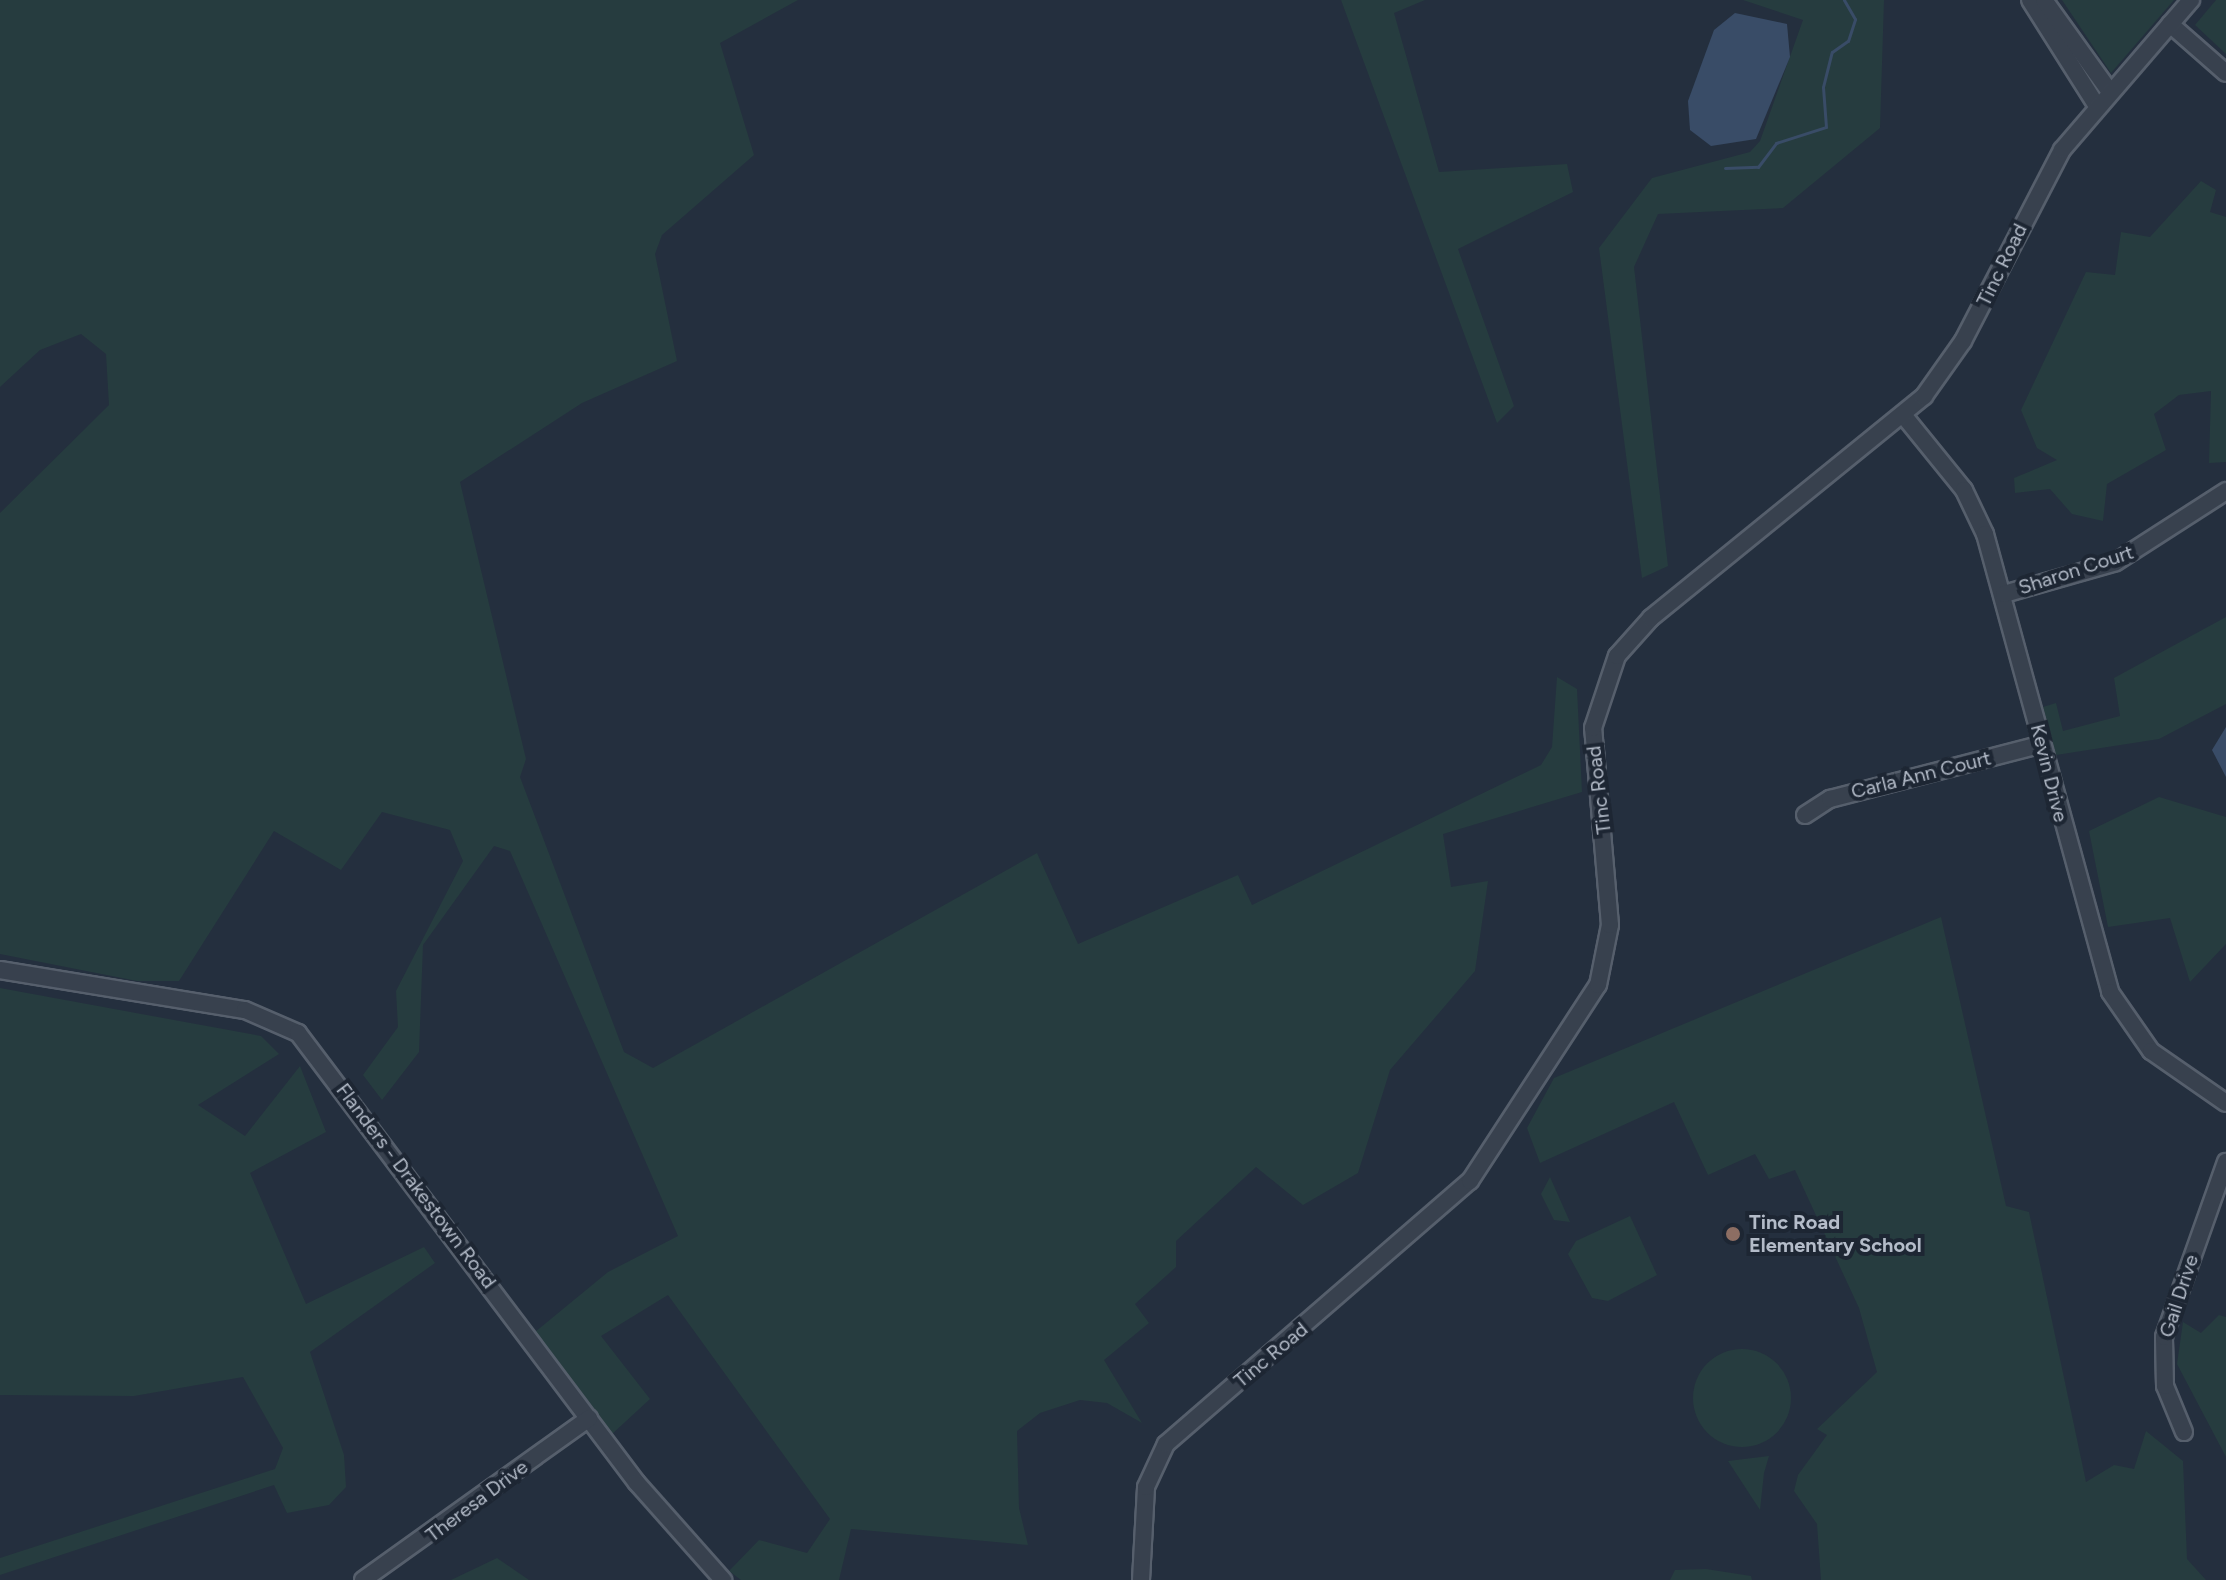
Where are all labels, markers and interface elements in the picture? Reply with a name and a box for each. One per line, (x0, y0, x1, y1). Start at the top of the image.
street label: Tinc Road (1972, 220, 2032, 310)
street label: Sharon Court (2015, 540, 2137, 600)
street label: Kevin Drive (2025, 722, 2073, 824)
street label: Tinc Road (1582, 745, 1616, 835)
street label: Carla Ann Court (1849, 746, 1993, 804)
street label: Flanders - Drakestown Road (331, 1079, 501, 1293)
place label: Tinc Road Elementary School (1749, 1210, 1922, 1257)
marker: Tinc Road Elementary School (1724, 1225, 1742, 1243)
street label: Gail Drive (2154, 1252, 2204, 1340)
street label: Tinc Road (1229, 1317, 1313, 1393)
street label: Theresa Drive (421, 1455, 533, 1547)

